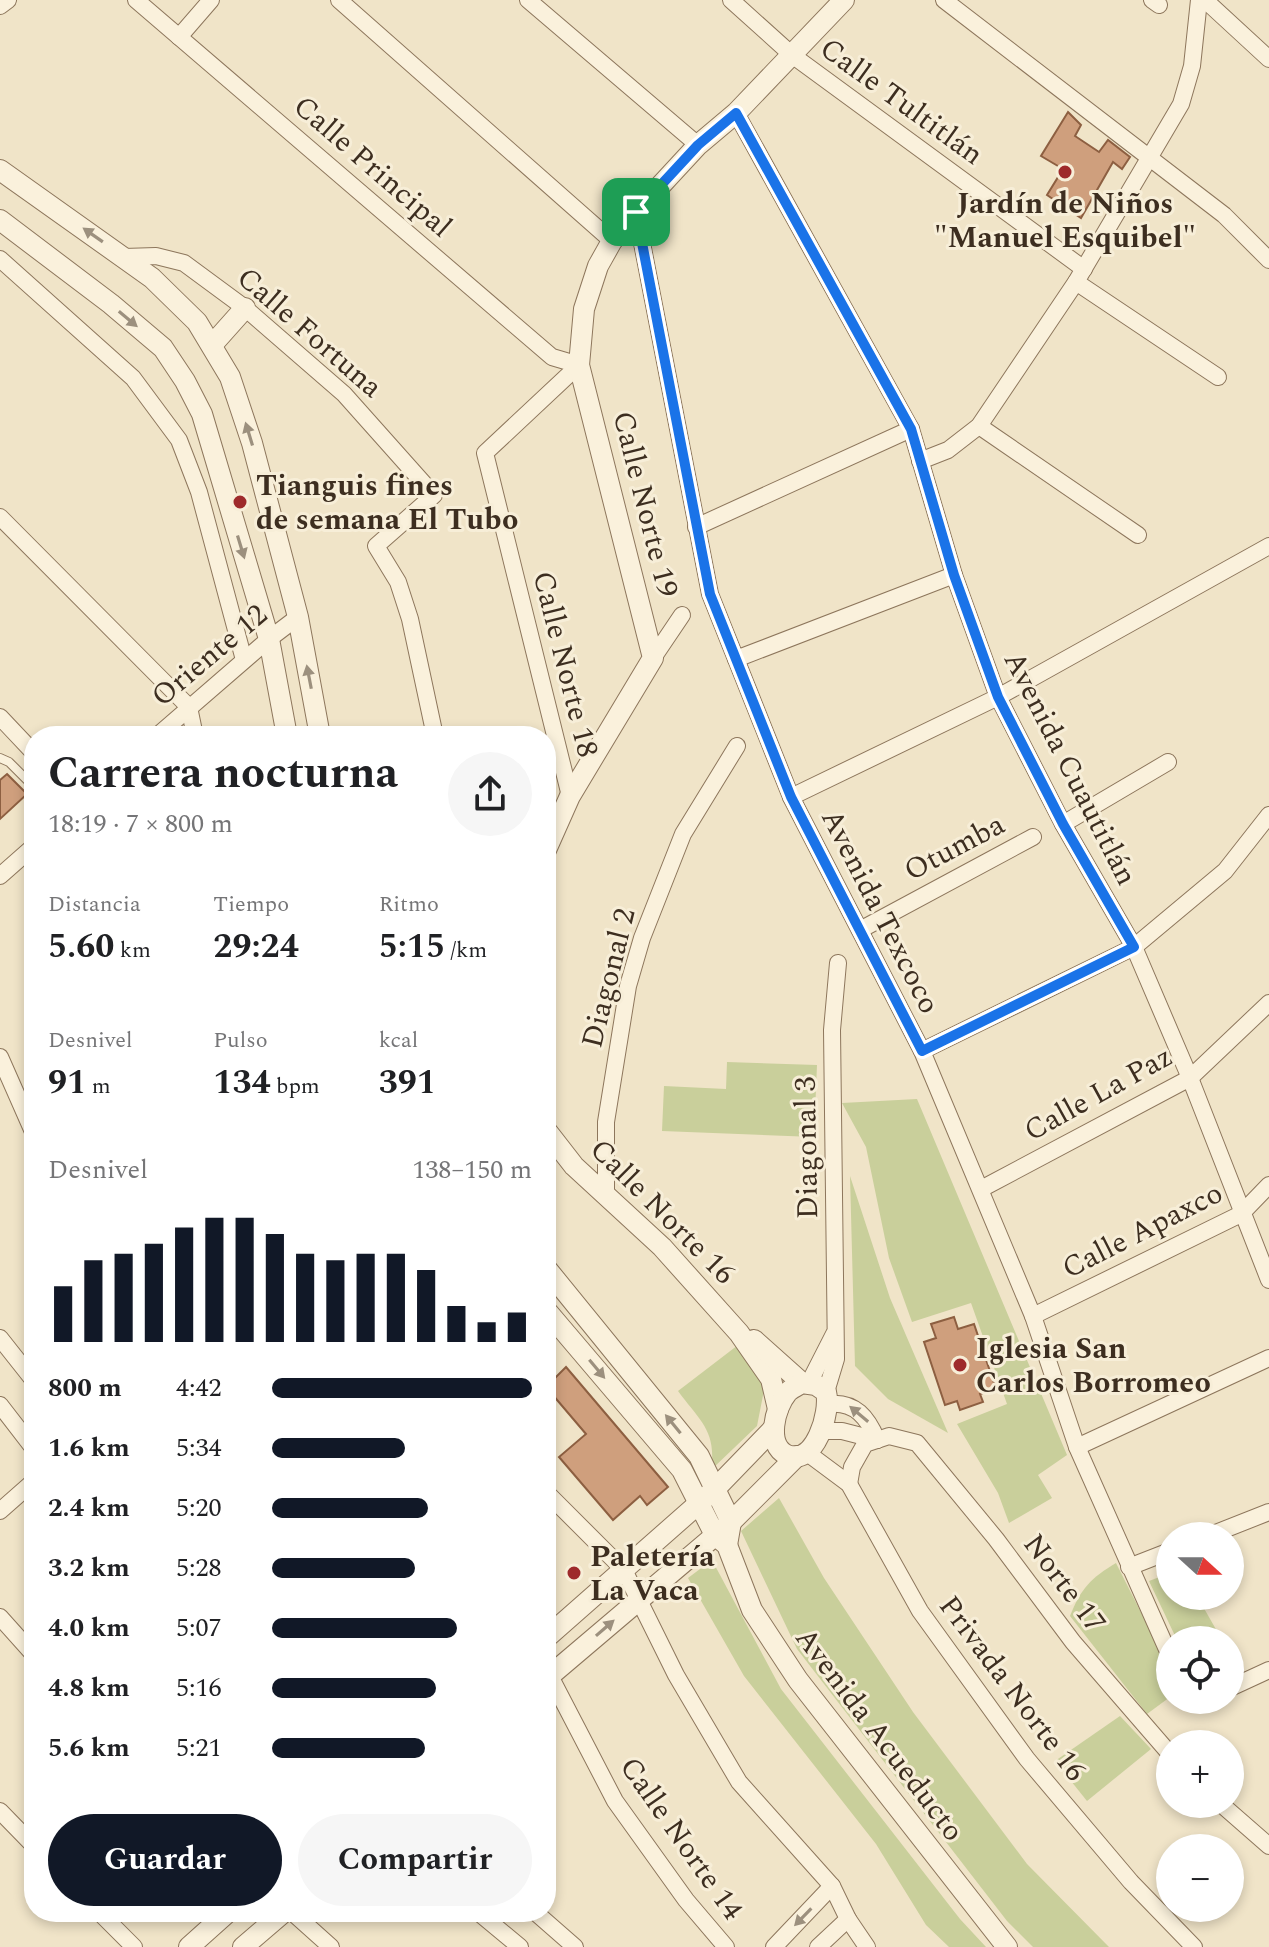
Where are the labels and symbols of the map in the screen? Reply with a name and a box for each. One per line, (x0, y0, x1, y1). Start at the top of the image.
street label: Calle Tultitlán (810, 26, 993, 177)
street label: Calle Principal (283, 85, 462, 249)
marker: Jardín de Niños "Manuel Esquibel" (1056, 163, 1074, 181)
pin (602, 178, 670, 246)
place label: Jardín de Niños "Manuel Esquibel" (934, 181, 1196, 261)
one-way arrow (82, 228, 103, 243)
street label: Calle Fortuna (226, 256, 393, 410)
one-way arrow (118, 310, 138, 327)
street label: Calle Norte 19 (600, 406, 690, 602)
one-way arrow (242, 421, 254, 445)
place label: Tianguis fines de semana El Tubo (256, 463, 518, 543)
marker: Tianguis fines de semana El Tubo (231, 493, 249, 511)
one-way arrow (235, 535, 248, 559)
street label: Calle Norte 18 (520, 566, 610, 762)
street label: Oriente 12 (141, 593, 278, 718)
street label: Avenida Cuautitlán (991, 643, 1149, 894)
one-way arrow (303, 664, 315, 689)
street label: Avenida Texcoco (809, 801, 952, 1022)
street label: Otumba (896, 802, 1014, 894)
street label: Diagonal 2 (569, 903, 649, 1053)
street label: Calle La Paz (1015, 1034, 1182, 1154)
street label: Diagonal 3 (783, 1076, 831, 1220)
street label: Calle Norte 16 (579, 1128, 746, 1295)
street label: Calle Apaxco (1054, 1171, 1231, 1291)
place label: Iglesia San Carlos Borromeo (976, 1326, 1211, 1406)
marker: Iglesia San Carlos Borromeo (951, 1356, 969, 1374)
one-way arrow (587, 1359, 605, 1379)
one-way arrow (849, 1406, 869, 1423)
one-way arrow (665, 1414, 682, 1434)
north arrow (1156, 1522, 1244, 1610)
street label: Norte 17 (1011, 1524, 1117, 1643)
place label: Paletería La Vaca (590, 1534, 715, 1614)
marker: Paletería La Vaca (565, 1564, 583, 1582)
street label: Privada Norte 16 (927, 1586, 1098, 1791)
street label: Avenida Acueducto (783, 1618, 975, 1852)
one-way arrow (594, 1620, 614, 1637)
street label: Calle Norte 14 (608, 1747, 755, 1930)
one-way arrow (794, 1907, 813, 1926)

